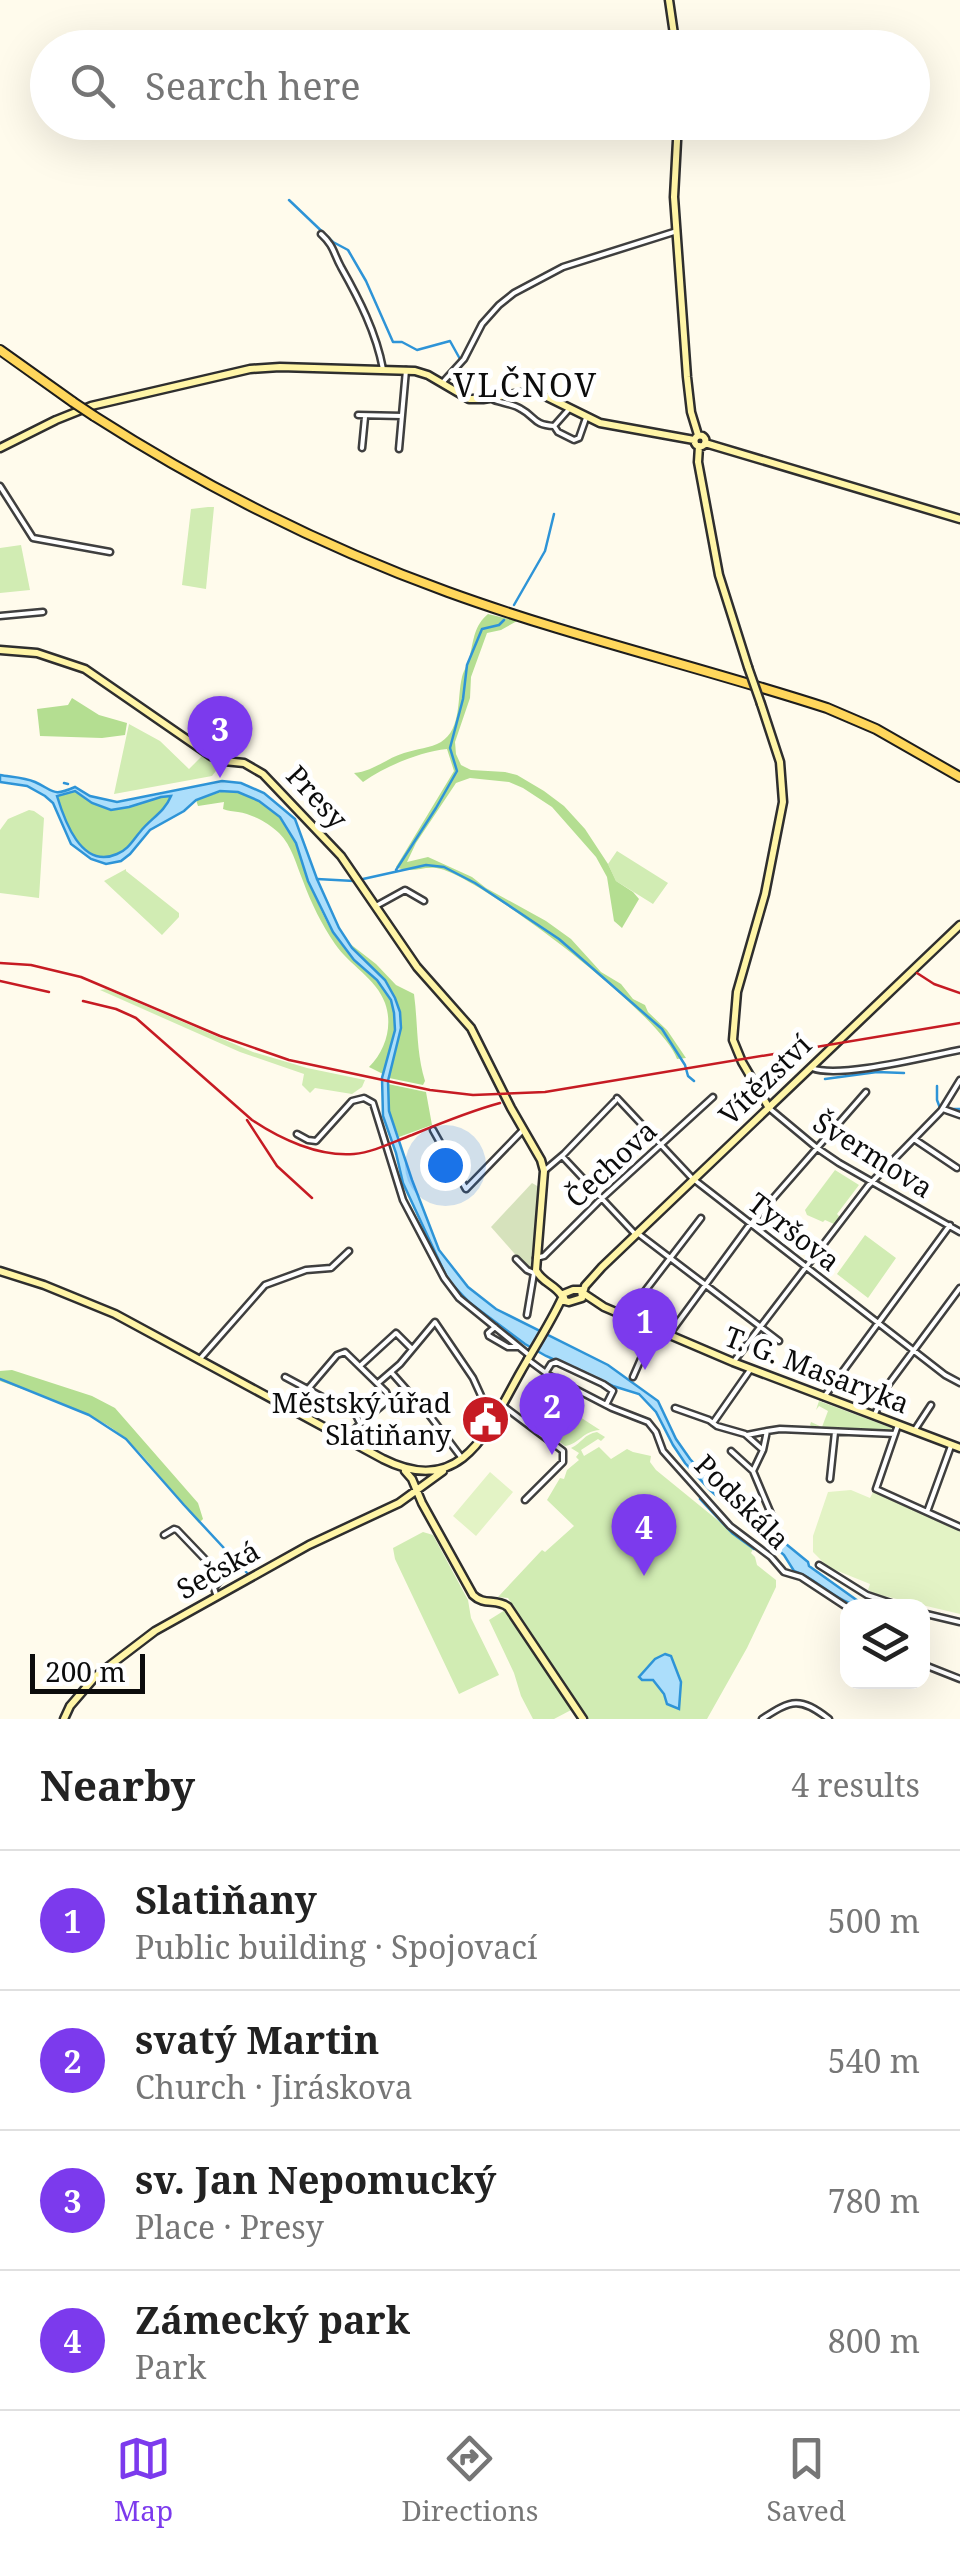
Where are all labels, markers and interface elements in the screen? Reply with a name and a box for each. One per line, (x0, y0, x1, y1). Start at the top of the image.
search box (30, 30, 930, 140)
icon: search (65, 58, 120, 113)
text: Search here (145, 59, 361, 111)
district label: VLČNOV (453, 363, 599, 406)
pin: 3 (188, 696, 252, 778)
street label: Presy (279, 756, 357, 836)
street label: Vítězství (710, 1026, 819, 1133)
street label: Švermova (807, 1102, 941, 1206)
street label: Čechova (556, 1111, 664, 1215)
your location (420, 1140, 471, 1191)
street label: Tyršova (741, 1183, 848, 1279)
pin: 1 (612, 1288, 678, 1370)
street label: T. G. Masaryka (720, 1316, 915, 1422)
pin: 2 (520, 1372, 584, 1455)
place label: Městský úřad Slatiňany (272, 1383, 451, 1453)
public building icon: Městský úřad Slatiňany (460, 1393, 512, 1445)
street label: Podskála (687, 1446, 798, 1557)
pin: 4 (612, 1494, 676, 1576)
street label: Sečská (169, 1531, 266, 1607)
map controls (840, 1599, 930, 1689)
button: layers (840, 1599, 930, 1689)
scale bar (30, 1649, 145, 1694)
text: 200 m (45, 1652, 126, 1690)
text: Nearby (40, 1756, 195, 1813)
text: 4 results (791, 1763, 920, 1806)
text: Slatiňany (135, 1873, 317, 1925)
text: 1 (63, 1899, 82, 1942)
text: 500 m (828, 1899, 920, 1942)
text: Public building · Spojovací (135, 1925, 537, 1968)
text: svatý Martin (135, 2013, 379, 2065)
text: 2 (63, 2039, 82, 2082)
text: 540 m (828, 2039, 920, 2082)
text: Church · Jiráskova (135, 2065, 413, 2108)
text: sv. Jan Nepomucký (135, 2153, 496, 2205)
text: 3 (63, 2179, 82, 2222)
text: 780 m (828, 2179, 920, 2222)
text: Place · Presy (135, 2205, 324, 2248)
text: Zámecký park (135, 2293, 410, 2345)
text: 4 (63, 2319, 82, 2362)
text: 800 m (828, 2319, 920, 2362)
text: Park (135, 2345, 206, 2388)
tab: Map (114, 2431, 173, 2529)
tab: Directions (401, 2431, 538, 2529)
tab: Saved (767, 2431, 846, 2529)

